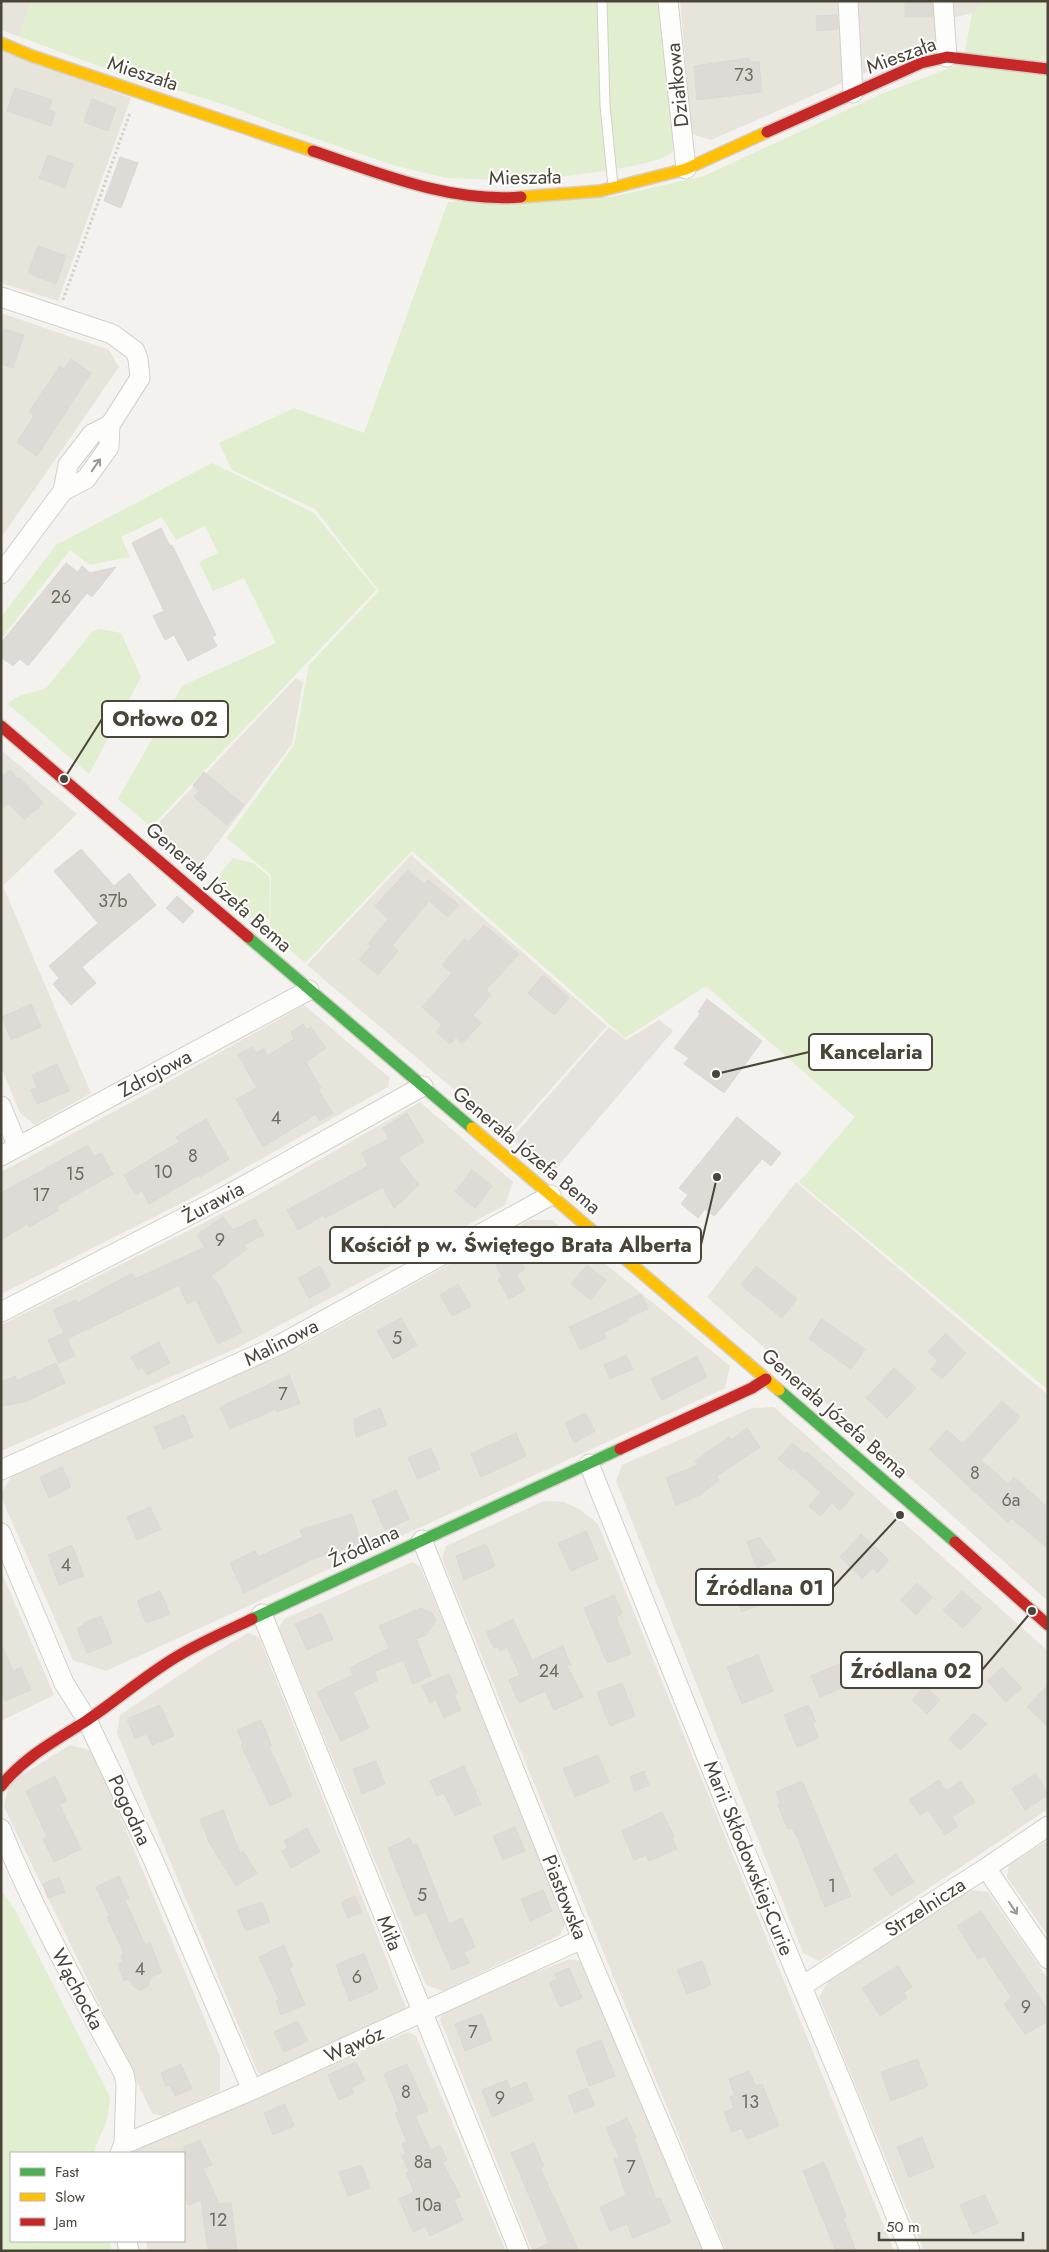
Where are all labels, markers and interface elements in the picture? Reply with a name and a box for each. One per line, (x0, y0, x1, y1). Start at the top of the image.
street label: Mieszała (862, 29, 940, 82)
street label: Działkowa (659, 41, 696, 129)
street label: Mieszała (104, 48, 182, 99)
house number: 73 (734, 62, 754, 88)
street label: Mieszała (488, 162, 562, 193)
one-way arrow (91, 458, 101, 472)
house number: 26 (51, 584, 71, 610)
callout: Orłowo 02 (102, 701, 228, 737)
text: Orłowo 02 (112, 704, 218, 734)
street label: Generała Józefa Bema (139, 815, 298, 959)
house number: 37b (98, 888, 128, 914)
callout: Kancelaria (809, 1034, 932, 1070)
text: Kancelaria (819, 1037, 923, 1067)
street label: Zdrojowa (114, 1042, 197, 1105)
street label: Generała Józefa Bema (446, 1080, 607, 1221)
house number: 4 (271, 1105, 281, 1131)
house number: 8 (188, 1143, 198, 1169)
house number: 10 (154, 1159, 173, 1185)
house number: 15 (66, 1161, 84, 1187)
street label: Żurawia (177, 1174, 249, 1231)
house number: 17 (32, 1182, 50, 1208)
house number: 9 (215, 1227, 225, 1253)
callout: Kościół p w. Świętego Brata Alberta (330, 1227, 701, 1263)
text: Kościół p w. Świętego Brata Alberta (340, 1230, 692, 1260)
street label: Malinowa (239, 1311, 323, 1374)
house number: 5 (392, 1325, 402, 1351)
street label: Generała Józefa Bema (755, 1341, 914, 1485)
house number: 7 (278, 1381, 288, 1407)
house number: 8 (970, 1460, 980, 1486)
house number: 6a (1001, 1487, 1021, 1513)
street label: Źródlana (324, 1518, 404, 1575)
house number: 4 (61, 1552, 71, 1578)
callout: Źródlana 01 (696, 1569, 833, 1605)
text: Źródlana 01 (706, 1573, 824, 1603)
callout: Źródlana 02 (841, 1652, 982, 1688)
text: Źródlana 02 (850, 1656, 972, 1686)
house number: 24 (539, 1658, 559, 1684)
street label: Marii Skłodowskiej-Curie (696, 1756, 801, 1960)
street label: Pogodna (101, 1770, 159, 1850)
street label: Piastowska (534, 1850, 595, 1944)
street label: Strzelnicza (879, 1870, 971, 1944)
house number: 1 (828, 1873, 836, 1899)
house number: 5 (417, 1882, 427, 1908)
one-way arrow (1008, 1901, 1018, 1915)
street label: Miła (369, 1911, 410, 1955)
street label: Wąchocka (44, 1943, 111, 2035)
house number: 4 (135, 1956, 145, 1982)
house number: 6 (352, 1964, 362, 1990)
house number: 9 (1021, 1994, 1031, 2020)
street label: Wąwóz (320, 2018, 389, 2070)
house number: 7 (468, 2019, 478, 2045)
house number: 8 (401, 2079, 411, 2105)
house number: 9 (495, 2085, 505, 2111)
house number: 13 (741, 2089, 759, 2115)
house number: 8a (414, 2149, 432, 2175)
legend (10, 2152, 185, 2242)
house number: 7 (626, 2154, 636, 2180)
text: Fast (55, 2161, 79, 2183)
text: Slow (55, 2186, 86, 2208)
house number: 10a (414, 2192, 442, 2218)
house number: 12 (209, 2207, 227, 2233)
scale bar (879, 2210, 1023, 2242)
text: Jam (53, 2211, 78, 2233)
text: 50 m (886, 2216, 920, 2238)

